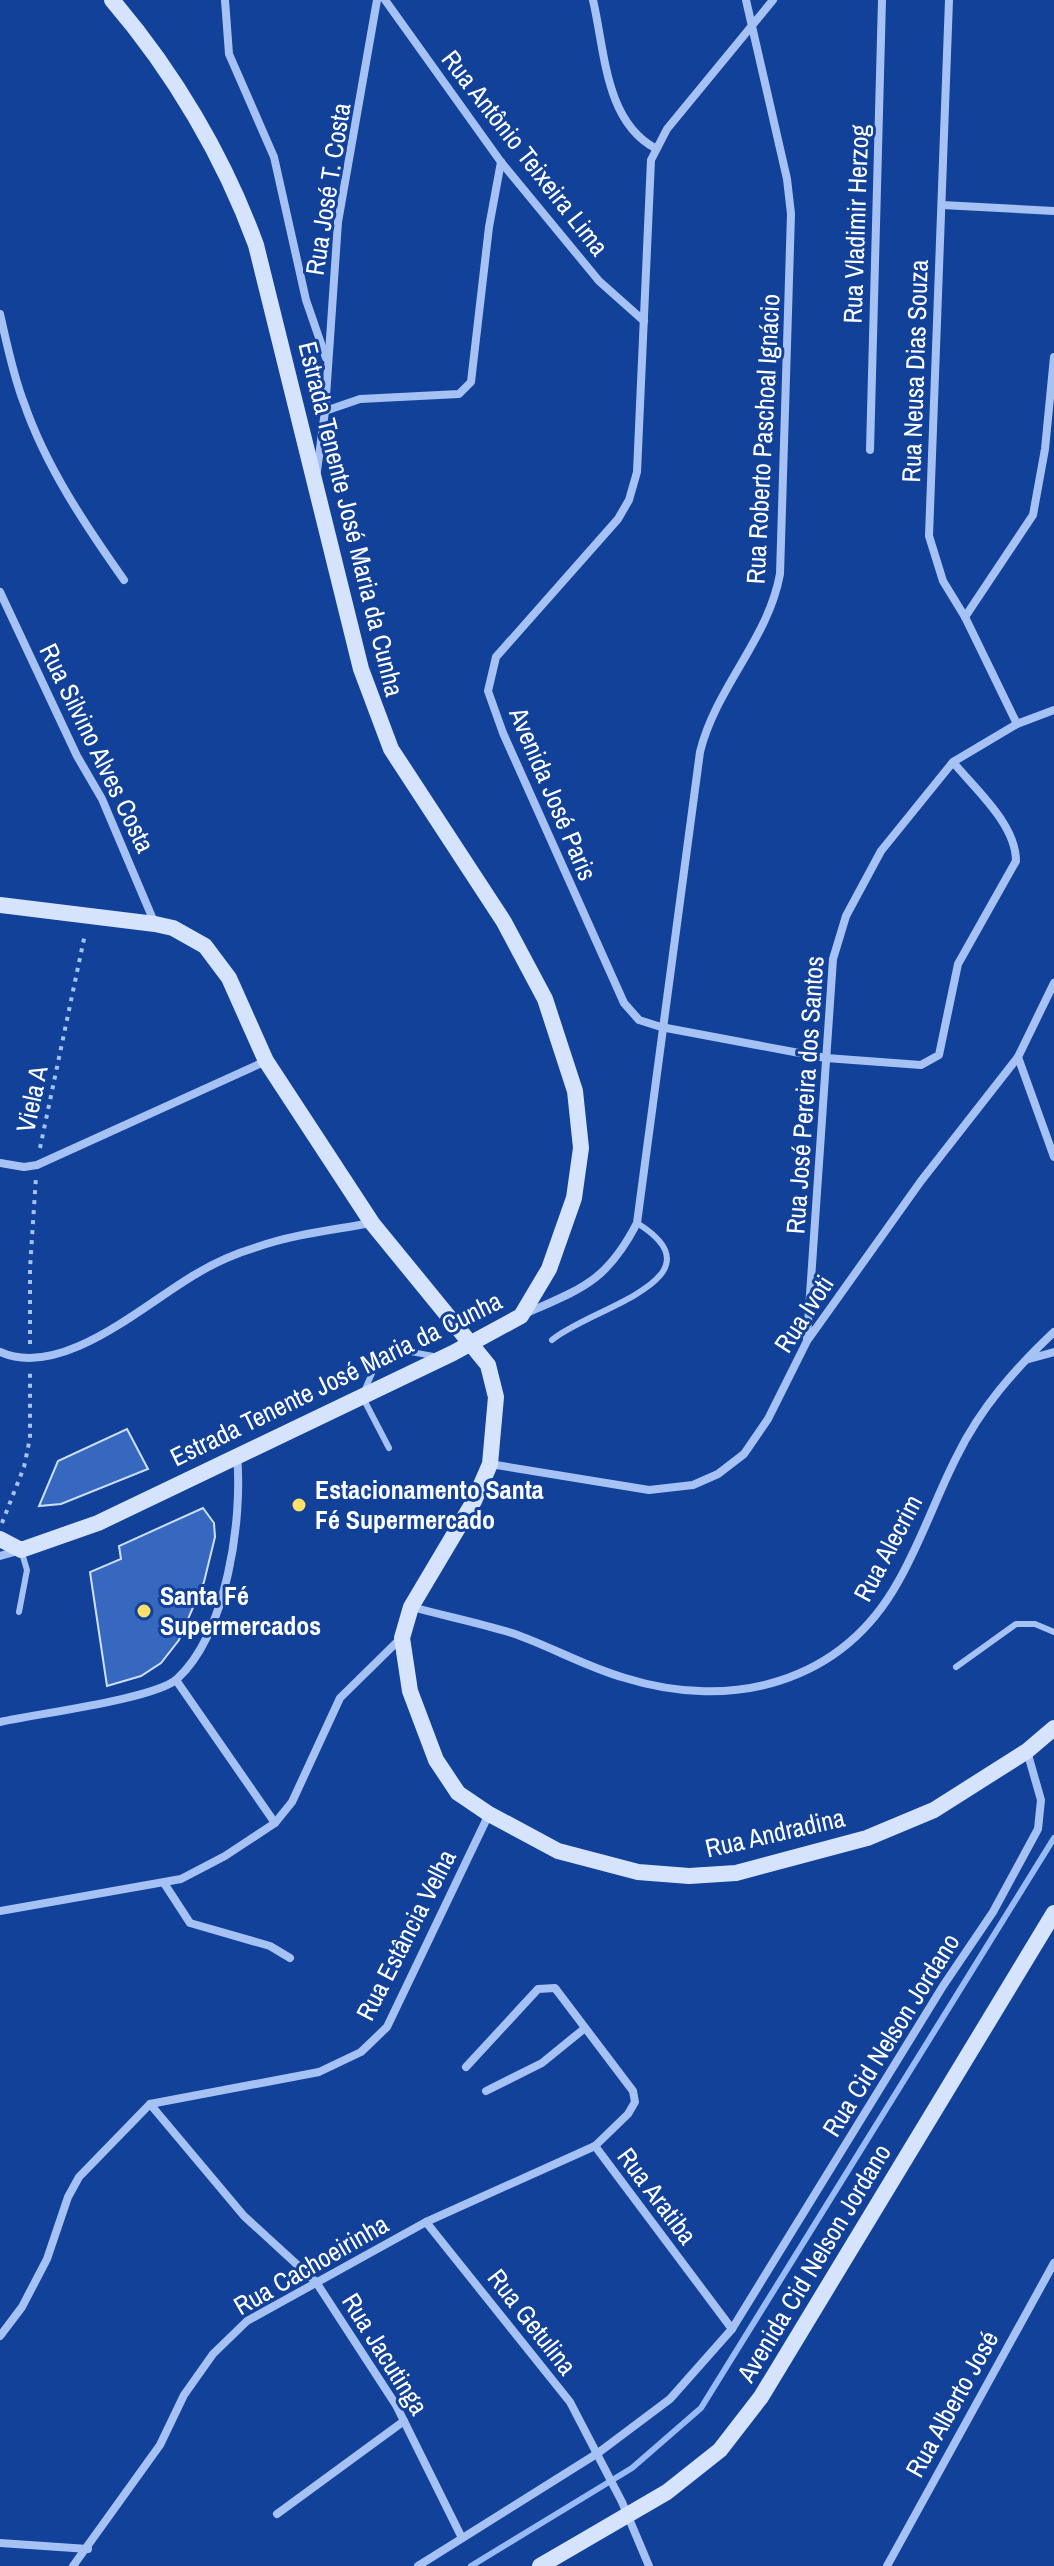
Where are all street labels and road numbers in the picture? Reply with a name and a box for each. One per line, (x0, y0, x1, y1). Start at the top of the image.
street label: Rua Antônio Teixeira Lima (434, 43, 617, 263)
street label: Rua José T. Costa (297, 100, 358, 278)
street label: Rua Vladimir Herzog (835, 124, 876, 324)
street label: Rua Neusa Dias Souza (893, 259, 936, 483)
street label: Rua Roberto Paschoal Ignácio (737, 293, 788, 585)
street label: Estrada Tenente José Maria da Cunha (290, 338, 413, 700)
street label: Rua Silvino Alves Costa (32, 637, 163, 858)
street label: Avenida José Paris (501, 701, 606, 886)
street label: Rua José Pereira dos Santos (777, 955, 832, 1235)
street label: Viela A (7, 1062, 56, 1135)
street label: Rua Ivoti (766, 1268, 841, 1359)
street label: Estrada Tenente José Maria da Cunha (164, 1283, 507, 1474)
street label: Rua Alecrim (845, 1488, 930, 1607)
street label: Rua Andradina (702, 1799, 848, 1866)
street label: Rua Estância Velha (347, 1843, 464, 2026)
street label: Rua Cid Nelson Jordano (814, 1926, 967, 2143)
street label: Avenida Cid Nelson Jordano (728, 2137, 899, 2389)
street label: Rua Aratiba (610, 2140, 705, 2251)
street label: Rua Cachoeirinha (227, 2206, 395, 2323)
street label: Rua Getulina (480, 2261, 585, 2382)
street label: Rua Jacutinga (334, 2286, 437, 2421)
street label: Rua Alberto José (897, 2324, 1006, 2483)

